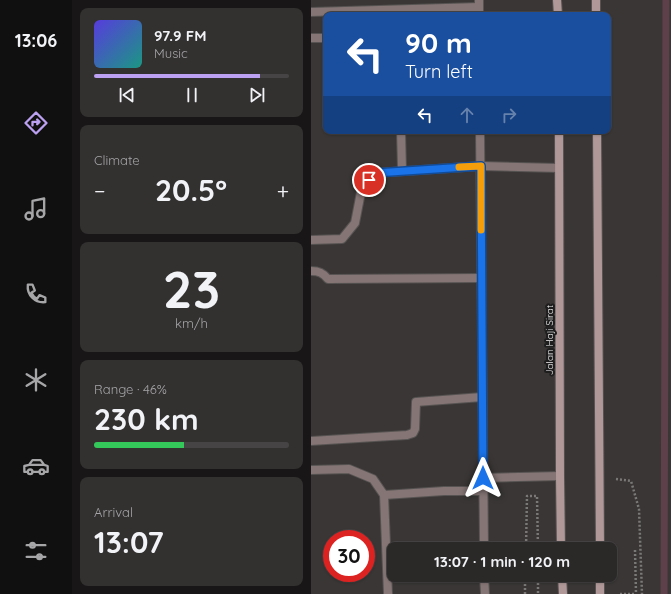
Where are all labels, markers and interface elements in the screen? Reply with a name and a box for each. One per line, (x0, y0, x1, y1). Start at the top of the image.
text: 90 m (405, 25, 472, 60)
text: 97.9 FM (154, 26, 206, 45)
icon: left (339, 28, 391, 80)
text: 13:06 (15, 29, 57, 52)
text: Music (154, 45, 188, 61)
text: Turn left (405, 60, 473, 83)
icon: previous (116, 84, 138, 106)
icon: pause (181, 84, 203, 106)
icon: next (246, 84, 268, 106)
icon: left (414, 104, 436, 126)
icon: ahead (456, 104, 478, 126)
icon: right (498, 104, 520, 126)
icon: directions (22, 109, 50, 137)
text: Climate (94, 152, 140, 168)
pin (352, 163, 386, 197)
icon: arrive (358, 169, 380, 191)
text: 20.5° (155, 171, 227, 209)
text: − (94, 177, 105, 205)
text: + (277, 177, 289, 205)
icon: music (22, 195, 50, 223)
text: 23 (163, 256, 220, 321)
icon: phone (22, 280, 50, 308)
street label: Jalan Haji Sirat (543, 304, 556, 375)
text: km/h (175, 315, 208, 331)
icon: climate (22, 366, 50, 394)
text: Range · 46% (94, 381, 167, 397)
text: 230 km (94, 400, 199, 438)
icon: car (22, 452, 50, 480)
position arrow (462, 457, 504, 499)
text: Arrival (94, 504, 133, 520)
text: 13:07 (94, 523, 164, 561)
speed limit sign: 30 (323, 530, 375, 582)
icon: filters (22, 537, 50, 565)
text: 13:07 · 1 min · 120 m (434, 552, 570, 571)

